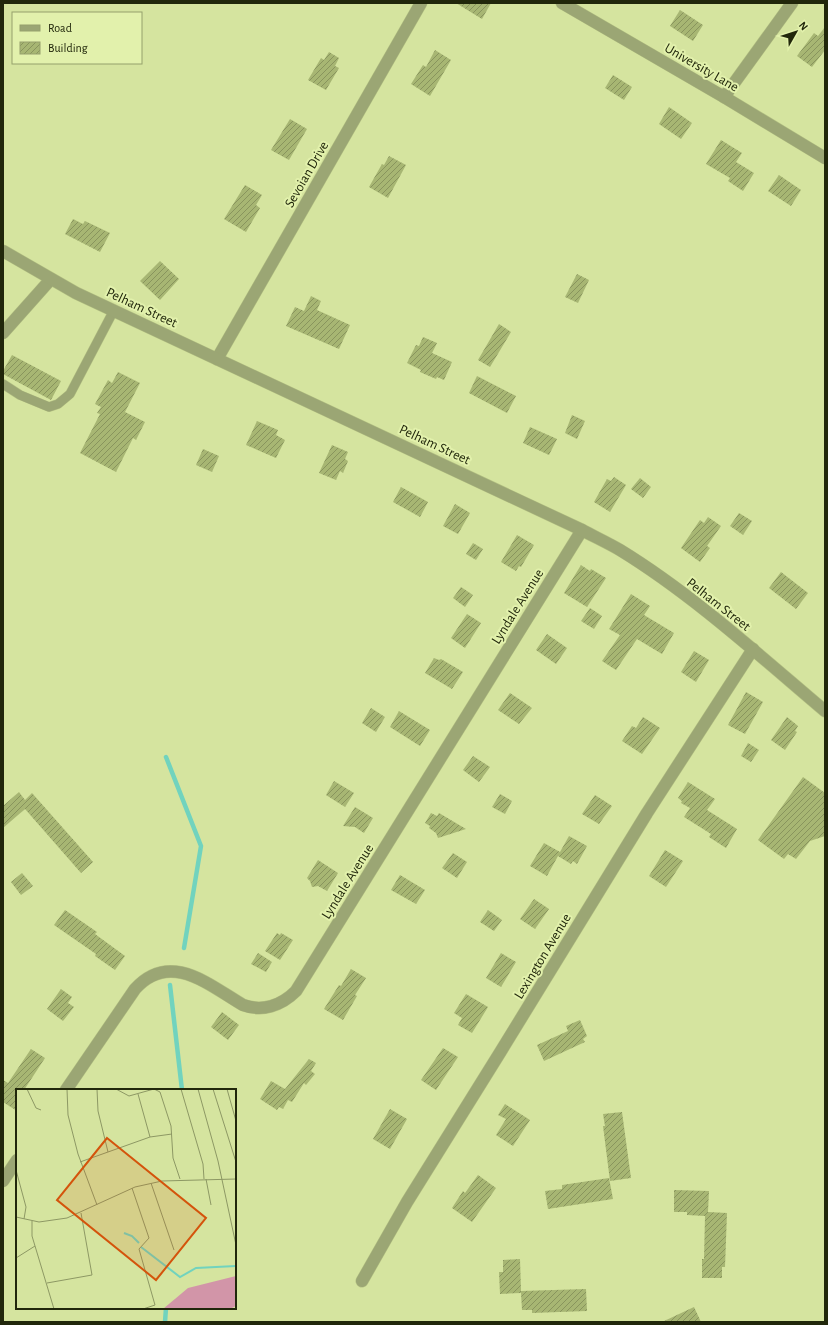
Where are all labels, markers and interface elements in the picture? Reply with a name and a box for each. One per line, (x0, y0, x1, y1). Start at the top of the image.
legend (12, 12, 142, 64)
north arrow (776, 12, 816, 52)
text: N (797, 20, 810, 32)
text: Road (48, 22, 72, 34)
street label: University Lane (662, 41, 741, 95)
text: Building (48, 42, 88, 54)
street label: Sevoian Drive (282, 139, 331, 210)
street label: Pelham Street (104, 285, 180, 331)
street label: Pelham Street (397, 422, 473, 468)
street label: Lyndale Avenue (489, 567, 546, 646)
street label: Pelham Street (684, 576, 753, 634)
street label: Lyndale Avenue (319, 842, 376, 921)
street label: Lexington Avenue (512, 911, 574, 1002)
inset map (16, 1089, 236, 1309)

